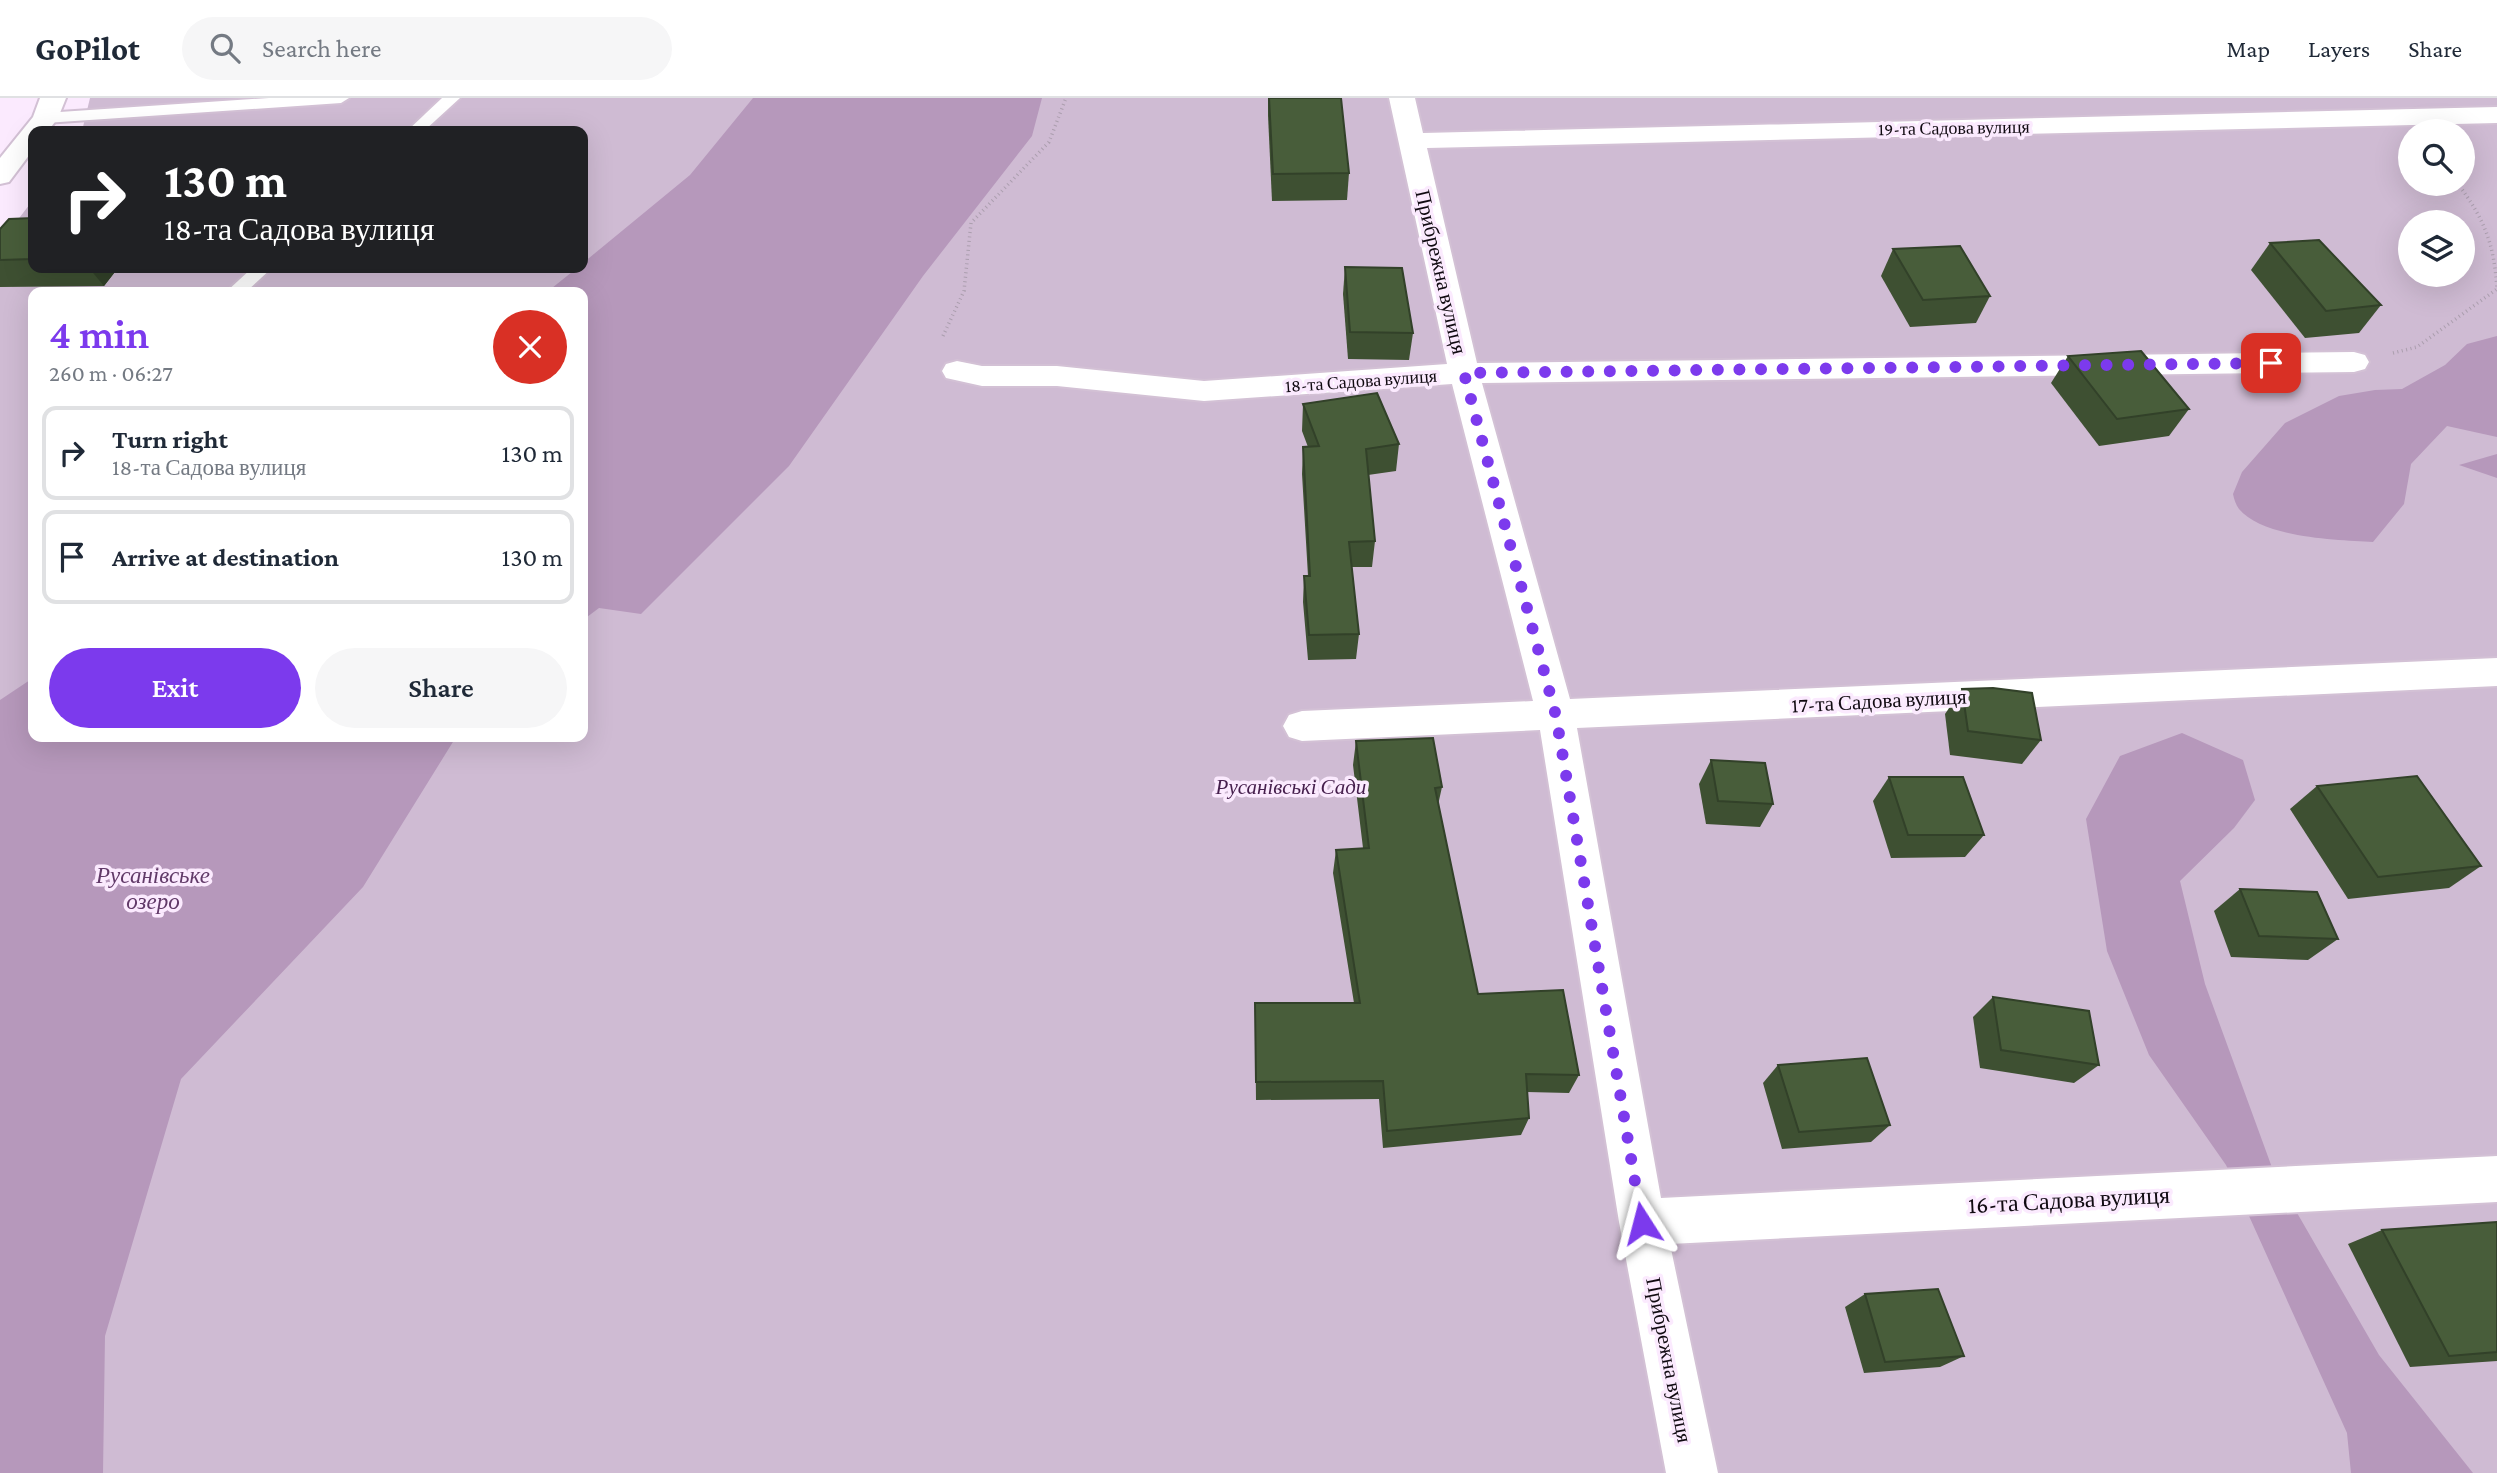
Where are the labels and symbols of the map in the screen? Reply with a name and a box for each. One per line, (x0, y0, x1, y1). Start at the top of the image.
street label: 19-та Садова вулиця (1878, 117, 2030, 139)
street label: Прибрежна вулиця (1410, 188, 1472, 357)
pin (2241, 333, 2301, 393)
street label: 18-та Садова вулиця (1284, 366, 1438, 396)
street label: 17-та Садова вулиця (1791, 684, 1968, 718)
park label: Русанівські Сади (1215, 775, 1366, 799)
water label: Русанівське озеро (95, 862, 210, 914)
street label: 16-та Садова вулиця (1967, 1181, 2171, 1218)
position arrow (1605, 1186, 1679, 1260)
street label: Прибрежна вулиця (1641, 1275, 1697, 1445)

